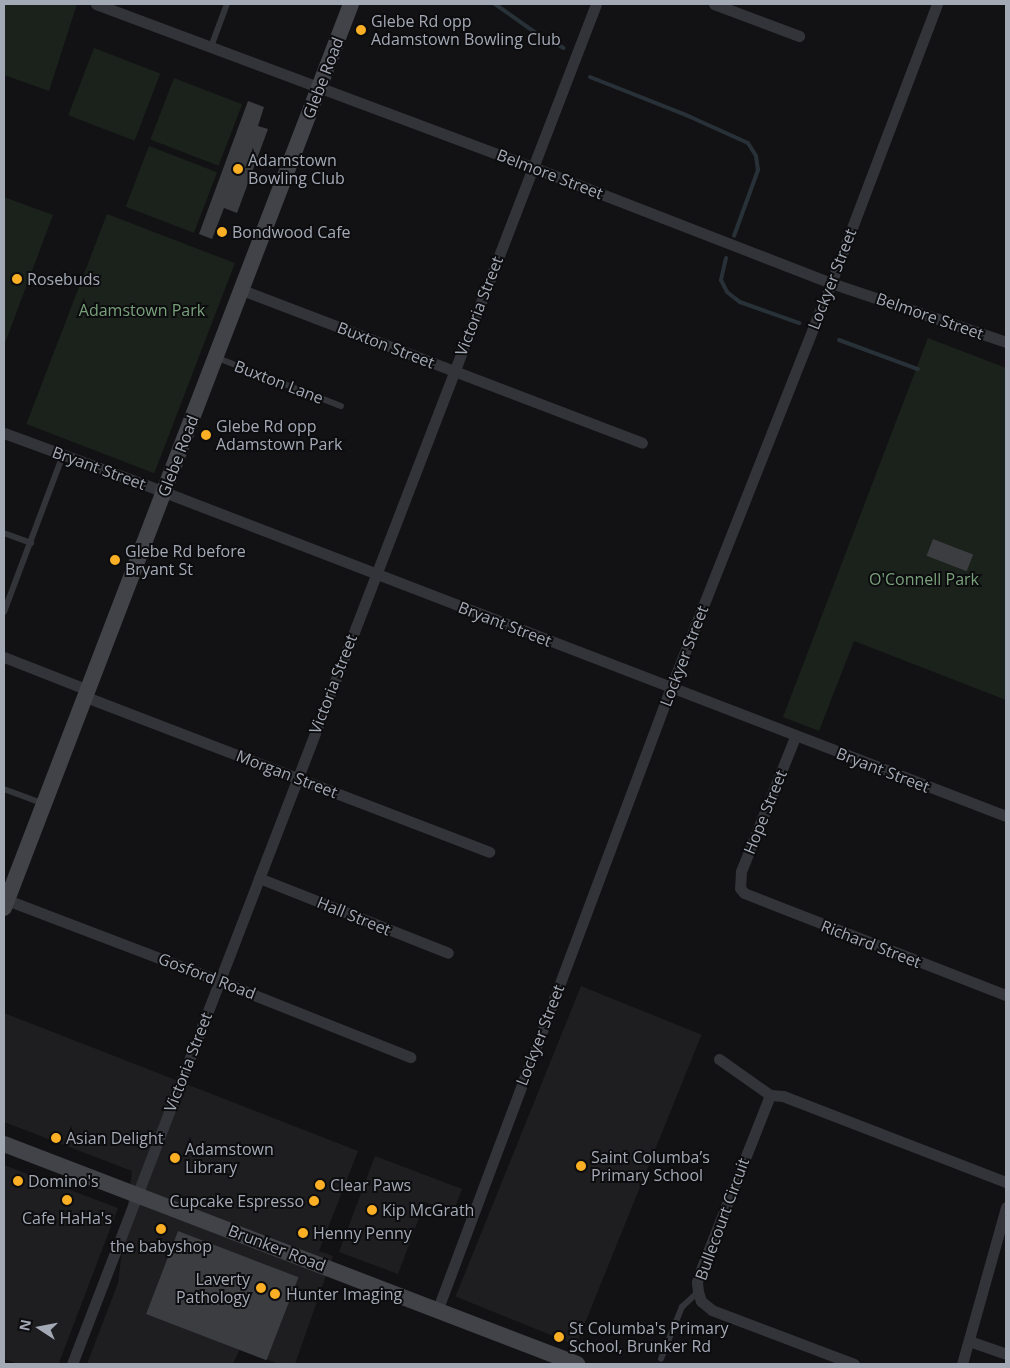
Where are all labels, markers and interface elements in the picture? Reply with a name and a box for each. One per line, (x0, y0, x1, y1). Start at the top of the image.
place label: Glebe Rd opp Adamstown Bowling Club (371, 11, 561, 49)
marker: Glebe Rd opp Adamstown Bowling Club (355, 24, 367, 36)
street label: Glebe Road (299, 35, 347, 121)
street label: Belmore Street (494, 145, 606, 203)
place label: Adamstown Bowling Club (248, 150, 345, 188)
marker: Adamstown Bowling Club (232, 163, 244, 175)
place label: Bondwood Cafe (232, 222, 350, 242)
marker: Bondwood Cafe (216, 226, 228, 238)
street label: Lockyer Street (804, 226, 860, 332)
street label: Victoria Street (451, 254, 507, 358)
place label: Rosebuds (27, 269, 100, 289)
marker: Rosebuds (11, 273, 23, 285)
street label: Belmore Street (874, 289, 986, 343)
park label: Adamstown Park (79, 300, 205, 320)
street label: Buxton Street (335, 318, 437, 372)
street label: Buxton Lane (232, 356, 326, 408)
street label: Glebe Road (154, 413, 202, 499)
place label: Glebe Rd opp Adamstown Park (216, 416, 342, 454)
marker: Glebe Rd opp Adamstown Park (200, 429, 212, 441)
street label: Bryant Street (50, 442, 148, 494)
place label: Glebe Rd before Bryant St (125, 541, 246, 579)
marker: Glebe Rd before Bryant St (109, 554, 121, 566)
park label: O'Connell Park (869, 569, 979, 589)
street label: Bryant Street (456, 597, 554, 651)
street label: Lockyer Street (656, 603, 712, 709)
street label: Victoria Street (305, 632, 361, 736)
street label: Bryant Street (834, 743, 932, 797)
street label: Morgan Street (234, 746, 340, 802)
street label: Hope Street (739, 767, 791, 857)
street label: Hall Street (314, 893, 394, 939)
street label: Richard Street (818, 916, 924, 972)
street label: Gosford Road (156, 949, 258, 1003)
street label: Lockyer Street (512, 982, 568, 1088)
street label: Victoria Street (160, 1010, 216, 1114)
place label: Asian Delight (66, 1128, 164, 1148)
marker: Asian Delight (50, 1132, 62, 1144)
place label: Adamstown Library (185, 1139, 274, 1177)
place label: Saint Columba’s Primary School (591, 1147, 710, 1185)
marker: Adamstown Library (169, 1152, 181, 1164)
street label: Bullecourt Circuit (691, 1155, 753, 1283)
marker: Saint Columba’s Primary School (575, 1160, 587, 1172)
place label: Domino's (28, 1171, 99, 1191)
marker: Domino's (12, 1175, 24, 1187)
place label: Clear Paws (330, 1175, 411, 1195)
marker: Clear Paws (314, 1179, 326, 1191)
place label: Cupcake Espresso (170, 1191, 304, 1211)
marker: Cafe HaHa's (61, 1194, 73, 1206)
marker: Cupcake Espresso (308, 1195, 320, 1207)
place label: Kip McGrath (382, 1200, 474, 1220)
marker: Kip McGrath (366, 1204, 378, 1216)
place label: Cafe HaHa's (22, 1208, 112, 1228)
street label: Brunker Road (226, 1221, 328, 1275)
marker: the babyshop (155, 1223, 167, 1235)
place label: Henny Penny (313, 1223, 412, 1243)
marker: Henny Penny (297, 1227, 309, 1239)
place label: the babyshop (110, 1236, 212, 1256)
place label: Laverty Pathology (176, 1269, 250, 1307)
marker: Laverty Pathology (254, 1281, 268, 1295)
place label: Hunter Imaging (286, 1284, 402, 1304)
marker: Hunter Imaging (268, 1287, 282, 1301)
north arrow (15, 1303, 65, 1353)
text: N (14, 1318, 35, 1332)
place label: St Columba's Primary School, Brunker Rd (569, 1318, 728, 1356)
marker: St Columba's Primary School, Brunker Rd (553, 1331, 565, 1343)

